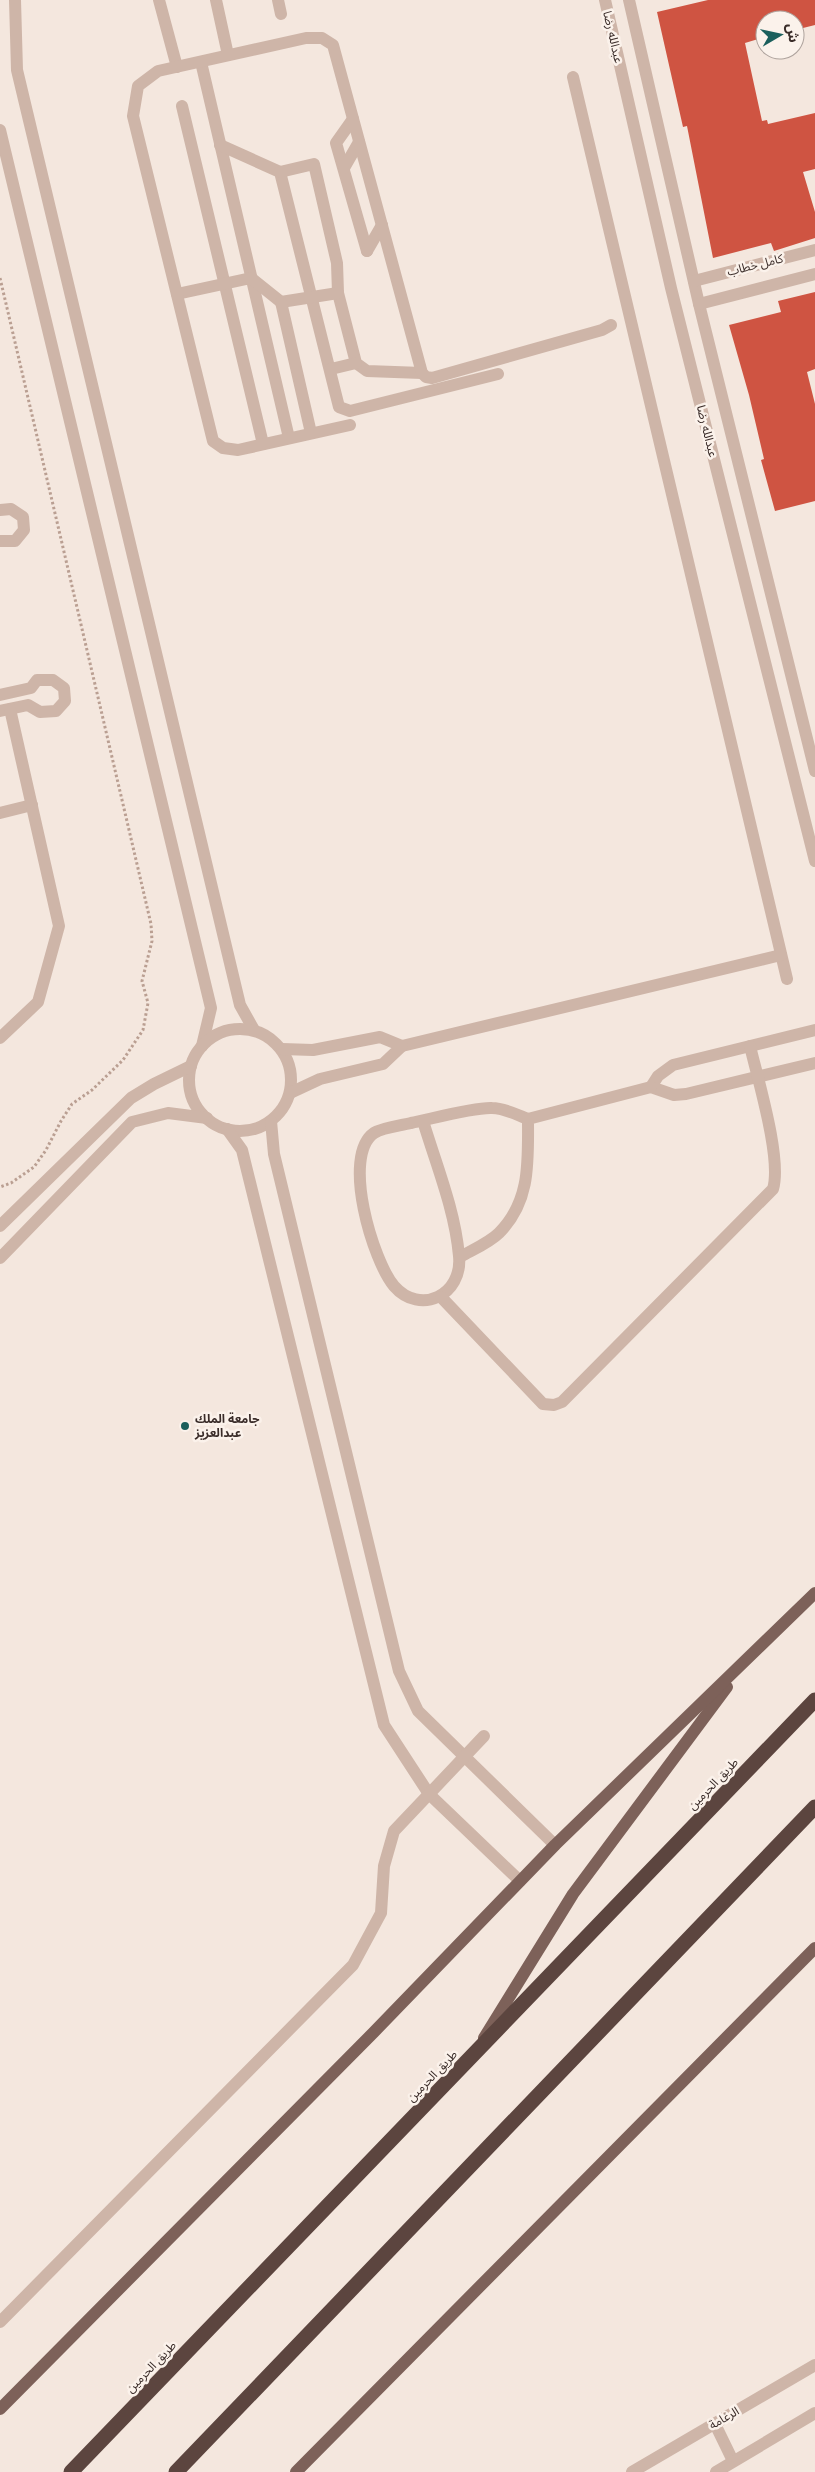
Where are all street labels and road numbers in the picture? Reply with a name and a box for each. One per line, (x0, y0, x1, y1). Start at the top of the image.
street label: عبدالله رضا (600, 9, 627, 64)
street label: كامل خطاب (725, 250, 786, 279)
street label: عبدالله رضا (694, 403, 721, 458)
street label: طريق الحرمين (684, 1755, 742, 1813)
street label: طريق الحرمين (403, 2047, 461, 2105)
street label: طريق الحرمين (122, 2338, 180, 2396)
street label: الرغامة (706, 2403, 742, 2432)

